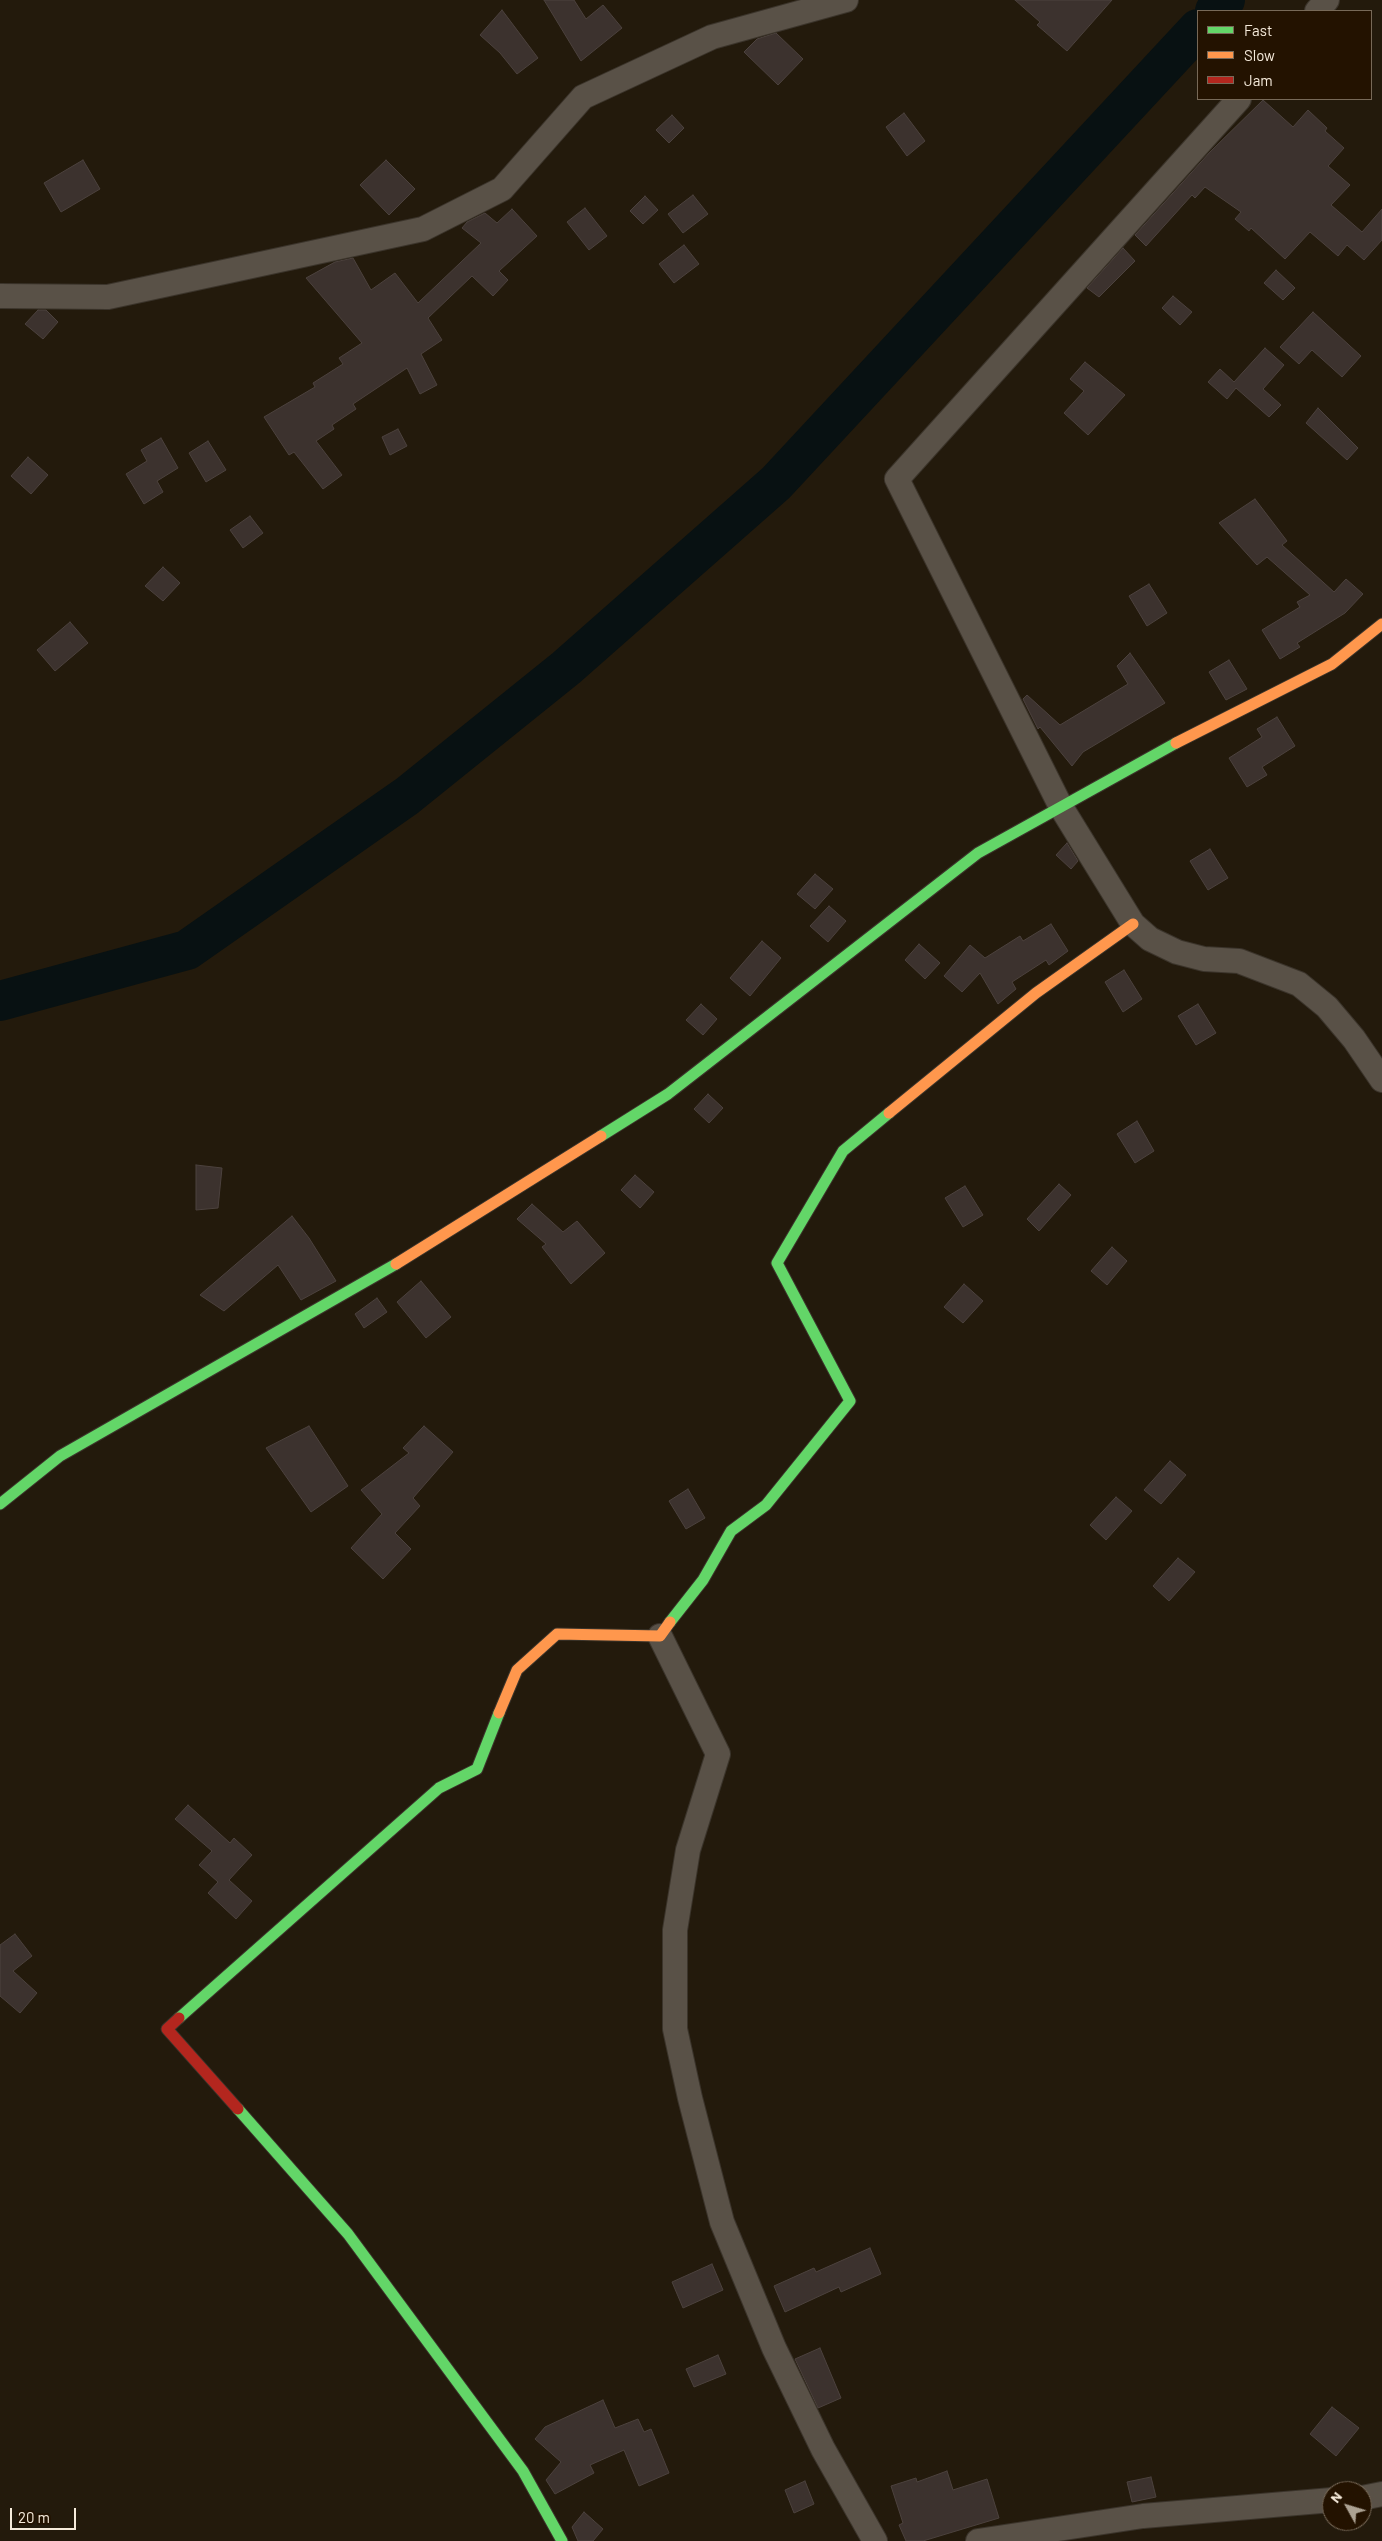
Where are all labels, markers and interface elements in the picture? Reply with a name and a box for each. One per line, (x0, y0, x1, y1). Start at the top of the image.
legend (1197, 10, 1372, 100)
text: Fast (1244, 21, 1272, 39)
text: Slow (1244, 46, 1275, 64)
text: Jam (1244, 71, 1273, 89)
north arrow (1322, 2481, 1372, 2531)
text: N (1326, 2488, 1345, 2506)
scale bar (12, 2498, 79, 2530)
text: 20 m (18, 2508, 50, 2526)

